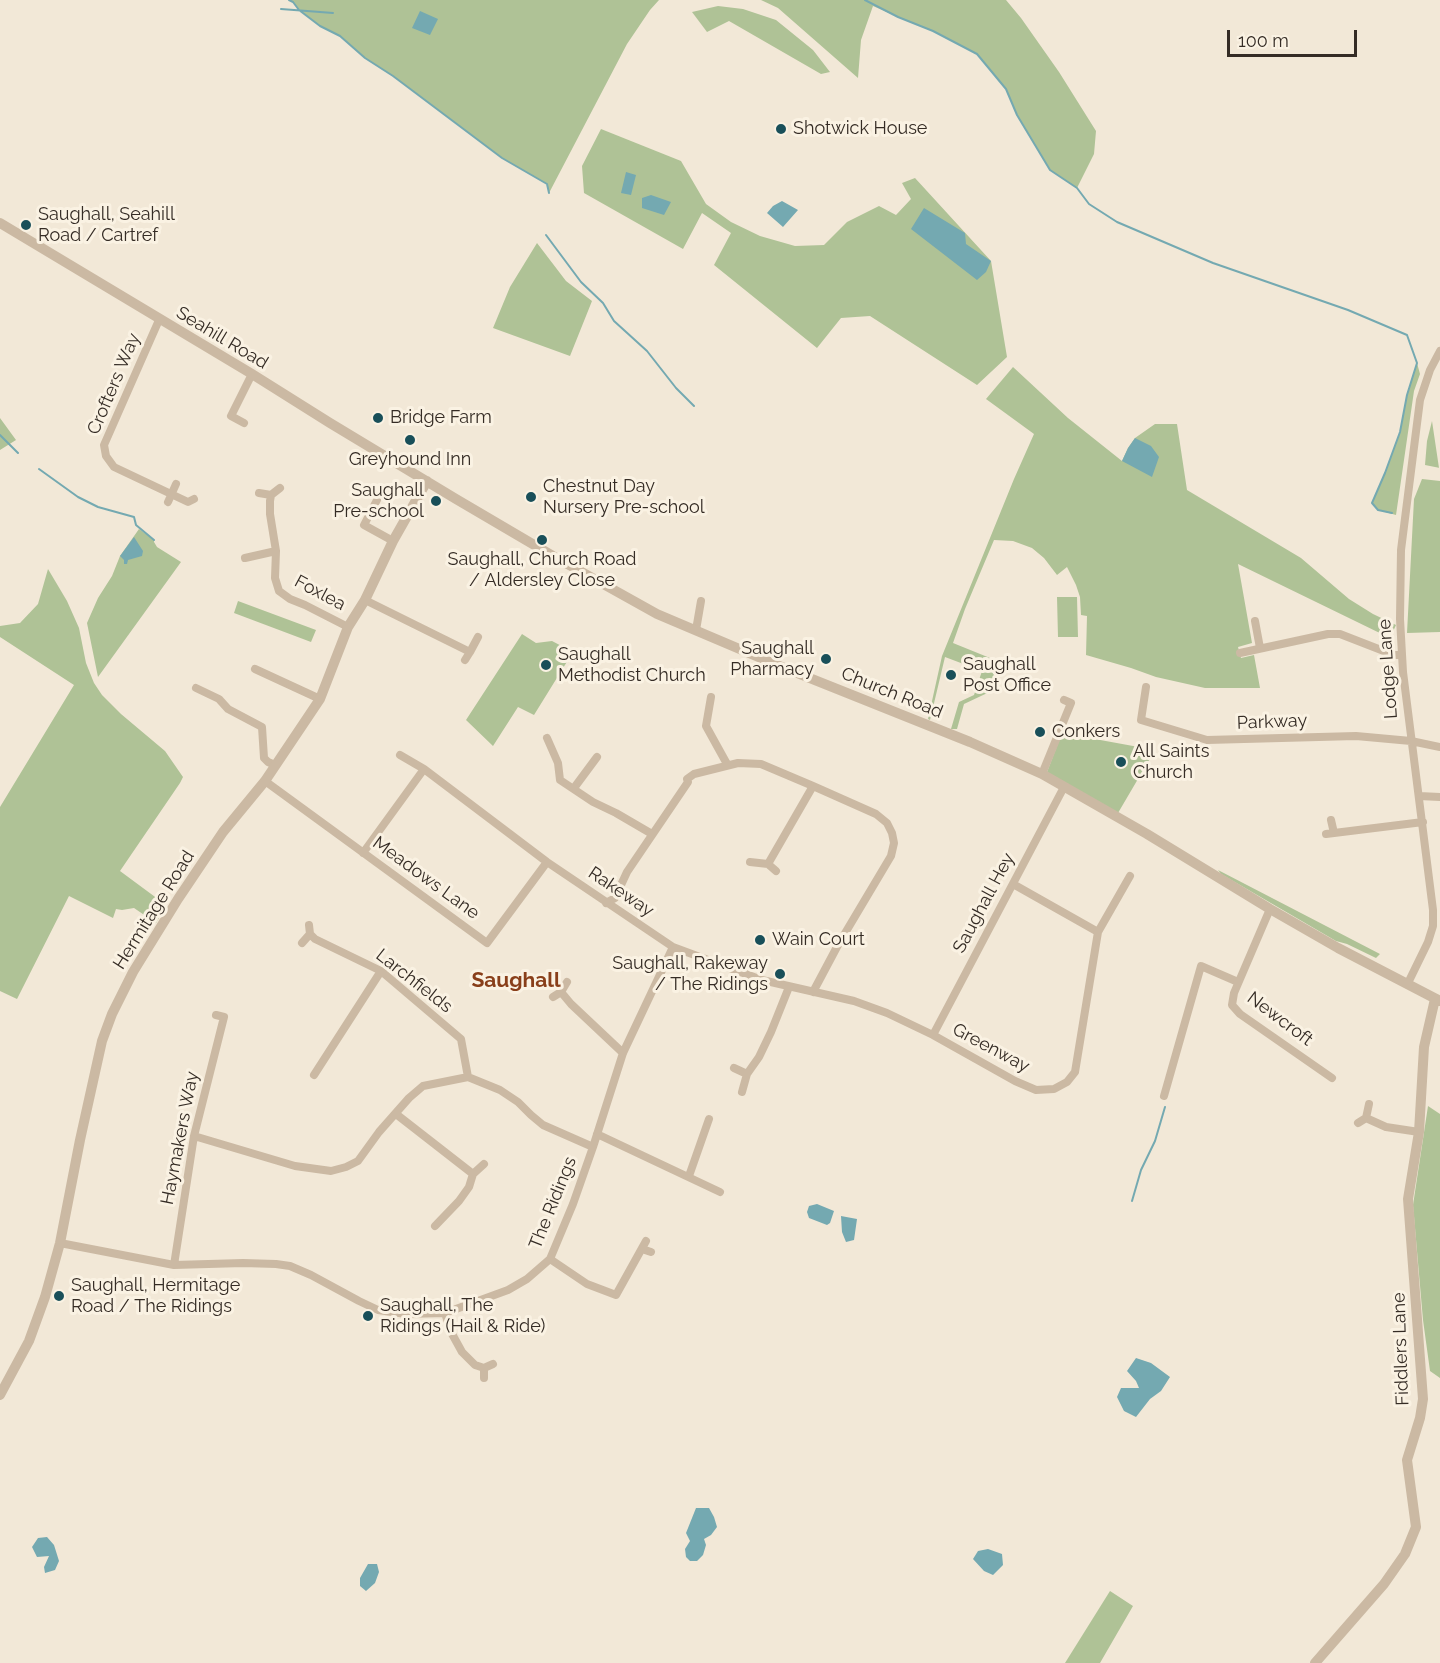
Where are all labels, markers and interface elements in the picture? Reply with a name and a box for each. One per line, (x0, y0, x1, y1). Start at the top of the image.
scale bar (1230, 18, 1360, 56)
text: 100 m (1238, 30, 1289, 51)
place label: Shotwick House (793, 118, 927, 140)
marker: Shotwick House (774, 122, 788, 136)
place label: Saughall, Seahill Road / Cartref (38, 204, 175, 246)
marker: Saughall, Seahill Road / Cartref (19, 218, 33, 232)
street label: Seahill Road (172, 302, 272, 374)
street label: Crofters Way (83, 330, 145, 438)
place label: Bridge Farm (390, 407, 492, 429)
marker: Bridge Farm (371, 411, 385, 425)
marker: Greyhound Inn (403, 433, 417, 447)
place label: Greyhound Inn (349, 449, 471, 471)
place label: Chestnut Day Nursery Pre-school (543, 476, 705, 518)
place label: Saughall Pre-school (333, 480, 424, 522)
marker: Chestnut Day Nursery Pre-school (524, 490, 538, 504)
marker: Saughall Pre-school (429, 494, 443, 508)
marker: Saughall, Church Road / Aldersley Close (535, 533, 549, 547)
place label: Saughall, Church Road / Aldersley Close (448, 549, 636, 592)
street label: Foxlea (291, 571, 349, 615)
street label: Lodge Lane (1374, 618, 1402, 720)
place label: Saughall Pharmacy (730, 638, 814, 680)
place label: Saughall Methodist Church (558, 644, 706, 686)
marker: Saughall Pharmacy (819, 652, 833, 666)
place label: Saughall Post Office (963, 654, 1051, 696)
marker: Saughall Methodist Church (539, 658, 553, 672)
street label: Church Road (838, 663, 946, 723)
marker: Saughall Post Office (944, 668, 958, 682)
street label: Parkway (1236, 710, 1308, 734)
place label: Conkers (1052, 721, 1120, 743)
marker: Conkers (1033, 725, 1047, 739)
place label: All Saints Church (1133, 741, 1209, 783)
marker: All Saints Church (1114, 755, 1128, 769)
street label: Meadows Lane (368, 832, 484, 924)
street label: Hermitage Road (109, 847, 199, 973)
street label: Saughall Hey (949, 849, 1019, 957)
street label: Rakeway (584, 862, 658, 922)
place label: Wain Court (772, 929, 865, 951)
marker: Wain Court (753, 933, 767, 947)
street label: Larchfields (371, 944, 457, 1018)
place label: Saughall, Rakeway / The Ridings (612, 953, 768, 996)
marker: Saughall, Rakeway / The Ridings (773, 967, 787, 981)
district label: Saughall (471, 968, 561, 994)
street label: Newcroft (1243, 987, 1317, 1051)
street label: Greenway (949, 1019, 1033, 1077)
street label: Haymakers Way (156, 1070, 204, 1206)
street label: The Ridings (525, 1154, 581, 1252)
place label: Saughall, Hermitage Road / The Ridings (71, 1275, 240, 1318)
marker: Saughall, Hermitage Road / The Ridings (52, 1289, 66, 1303)
street label: Fiddlers Lane (1388, 1292, 1414, 1406)
place label: Saughall, The Ridings (Hail & Ride) (380, 1295, 545, 1338)
marker: Saughall, The Ridings (Hail & Ride) (361, 1309, 375, 1323)

